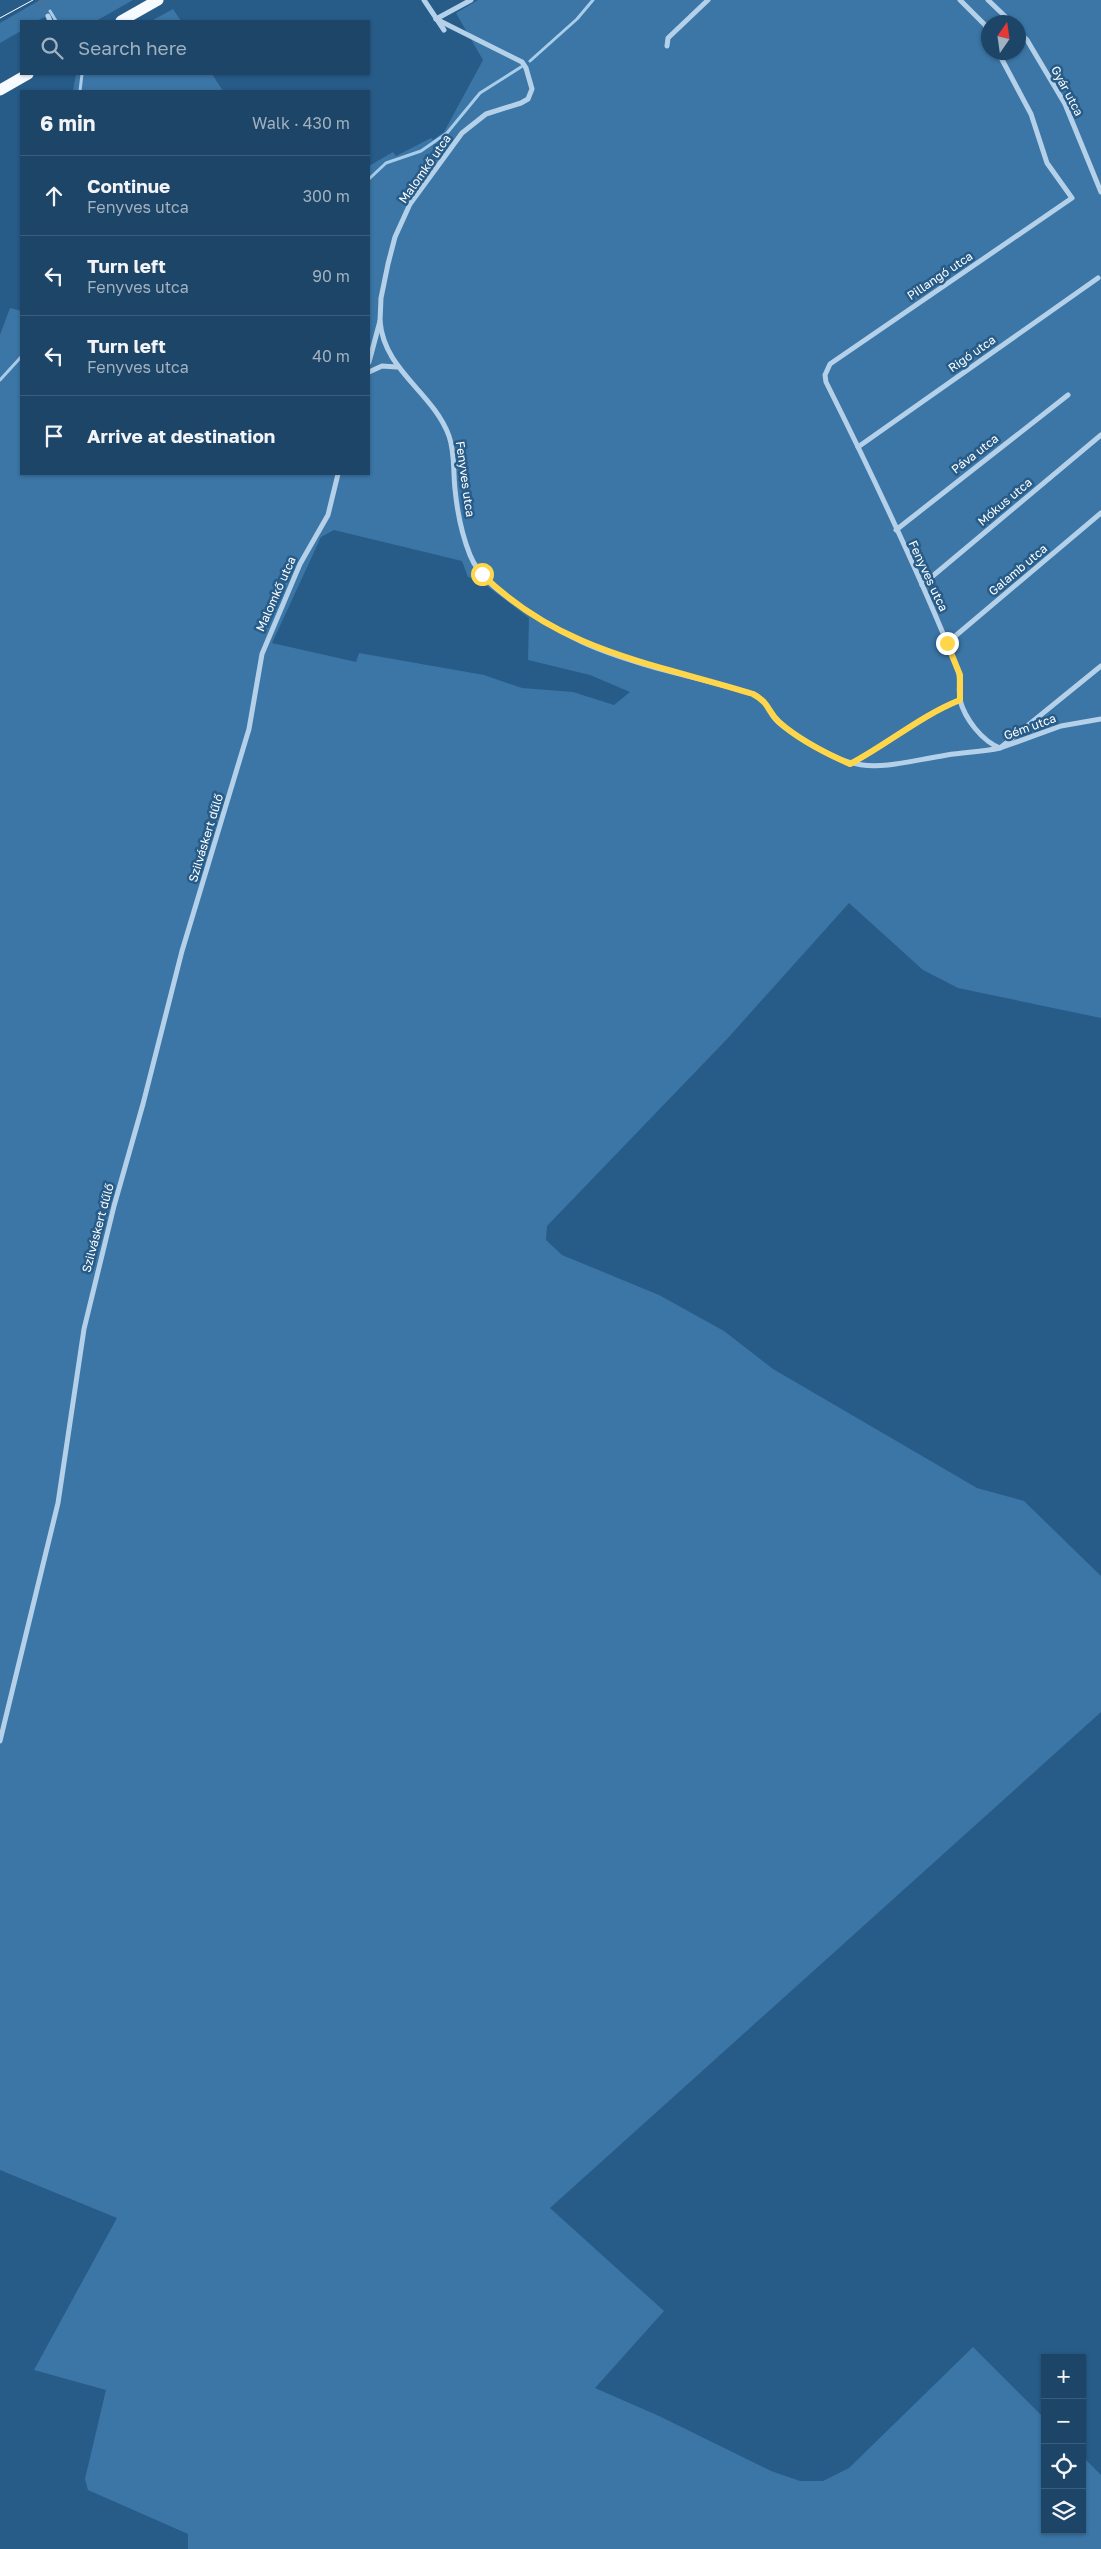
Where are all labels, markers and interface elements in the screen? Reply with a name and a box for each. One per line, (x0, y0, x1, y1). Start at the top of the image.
north arrow (981, 15, 1026, 60)
search box (20, 20, 370, 75)
icon: search (38, 34, 66, 62)
text: Search here (78, 36, 187, 59)
street label: Gyár utca (1048, 63, 1087, 118)
text: 6 min (40, 110, 95, 136)
text: Walk · 430 m (252, 113, 350, 133)
street label: Malomkő utca (395, 131, 454, 206)
text: Continue (87, 174, 170, 197)
icon: ahead (40, 182, 68, 210)
text: 300 m (303, 186, 350, 206)
text: Fenyves utca (87, 197, 189, 217)
street label: Pillangó utca (904, 248, 975, 303)
text: Turn left (87, 254, 166, 277)
icon: left (40, 262, 68, 290)
text: 90 m (312, 266, 350, 286)
text: Fenyves utca (87, 277, 189, 297)
street label: Rigó utca (945, 332, 998, 375)
text: Turn left (87, 334, 166, 357)
icon: left (40, 342, 68, 370)
text: 40 m (312, 346, 350, 366)
text: Fenyves utca (87, 357, 189, 377)
icon: arrive (40, 422, 68, 450)
text: Arrive at destination (87, 424, 275, 447)
street label: Páva utca (948, 431, 1001, 477)
street label: Fenyves utca (453, 440, 478, 518)
street label: Mókus utca (974, 475, 1035, 529)
street label: Fenyves utca (906, 538, 951, 614)
street label: Galamb utca (985, 541, 1050, 599)
street label: Malomkő utca (252, 554, 299, 634)
route start (471, 563, 494, 586)
route end (936, 632, 959, 655)
street label: Gém utca (1002, 710, 1058, 743)
street label: Szilváskert dűlő (185, 792, 226, 884)
street label: Szilváskert dűlő (78, 1182, 117, 1274)
map controls (1041, 2354, 1086, 2534)
button: + (1041, 2354, 1086, 2399)
button: − (1041, 2399, 1086, 2444)
button: locate (1041, 2444, 1086, 2489)
button: layers (1041, 2489, 1086, 2534)

